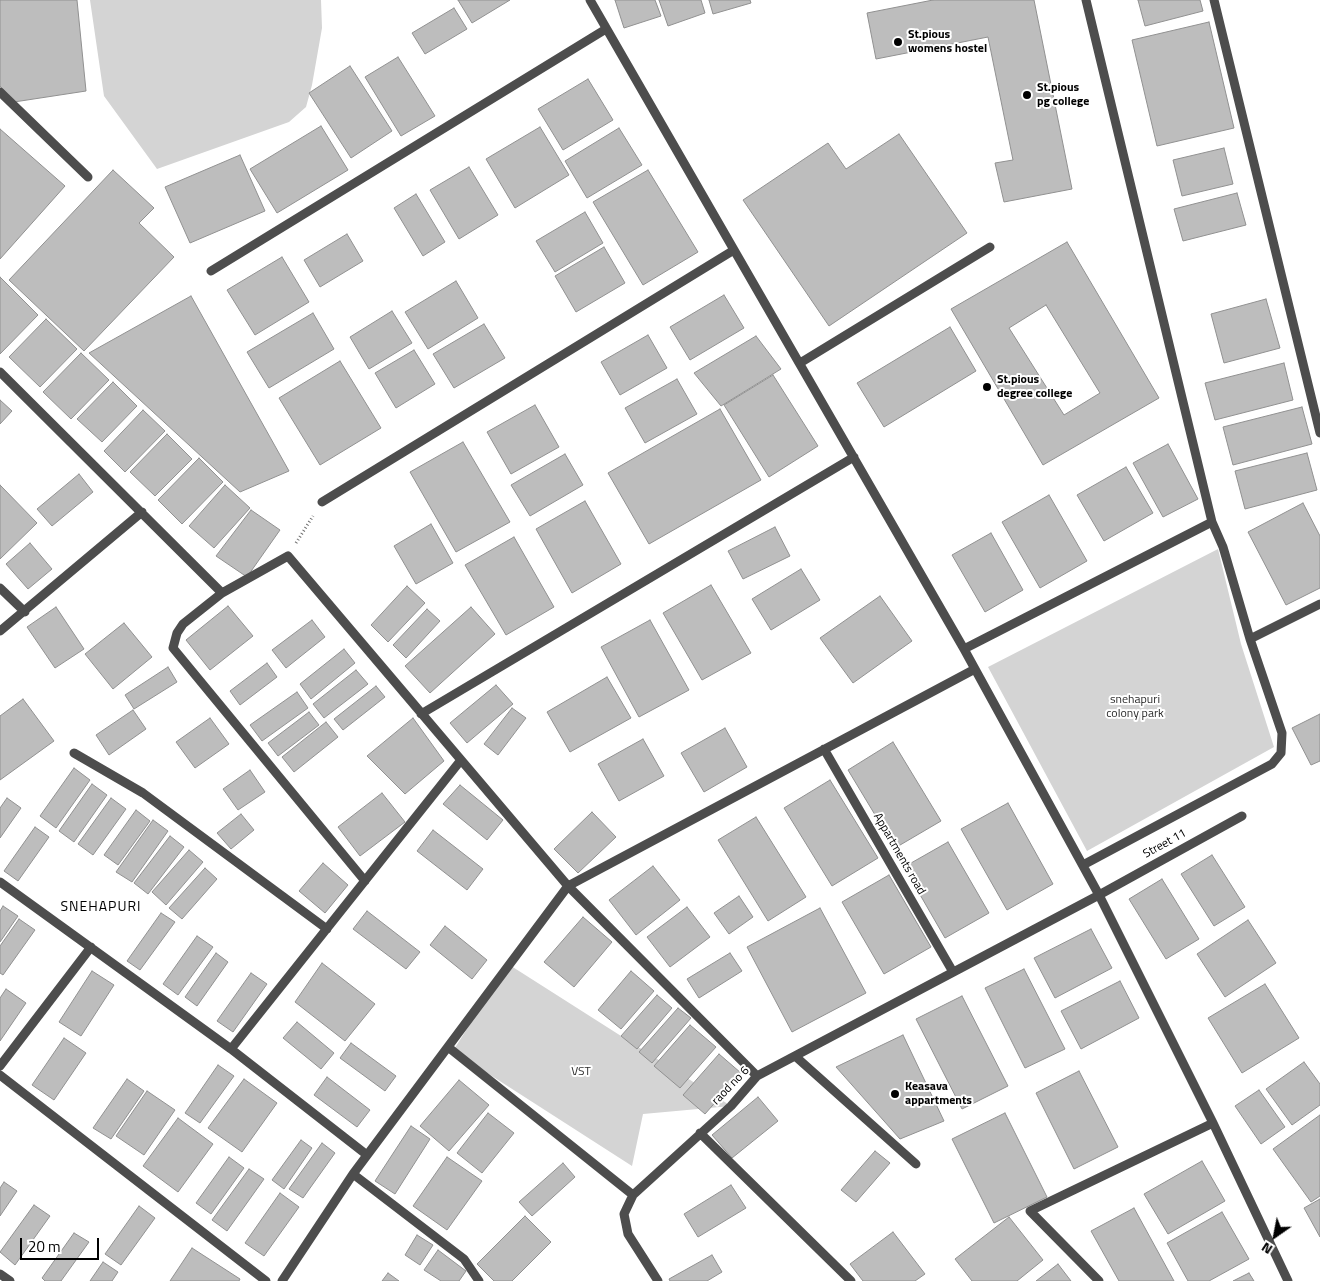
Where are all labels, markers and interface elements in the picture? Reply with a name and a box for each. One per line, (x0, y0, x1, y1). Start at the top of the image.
place label: St.pious womens hostel (908, 28, 987, 56)
marker: St.pious womens hostel (892, 36, 904, 48)
place label: St.pious pg college (1037, 81, 1089, 109)
marker: St.pious pg college (1021, 89, 1033, 101)
place label: St.pious degree college (997, 373, 1072, 401)
marker: St.pious degree college (981, 381, 993, 393)
park label: snehapuri colony park (1106, 693, 1164, 721)
street label: Appartments road (870, 811, 928, 897)
street label: Street 11 (1141, 826, 1189, 862)
district label: SNEHAPURI (59, 900, 143, 916)
street label: raod no 6 (709, 1064, 753, 1108)
park label: VST (571, 1065, 591, 1079)
place label: Keasava appartments (905, 1080, 972, 1108)
marker: Keasava appartments (889, 1088, 901, 1100)
north arrow (1250, 1211, 1300, 1261)
scale bar (22, 1228, 101, 1260)
text: 20 m (28, 1235, 61, 1258)
text: N (1257, 1238, 1276, 1260)

